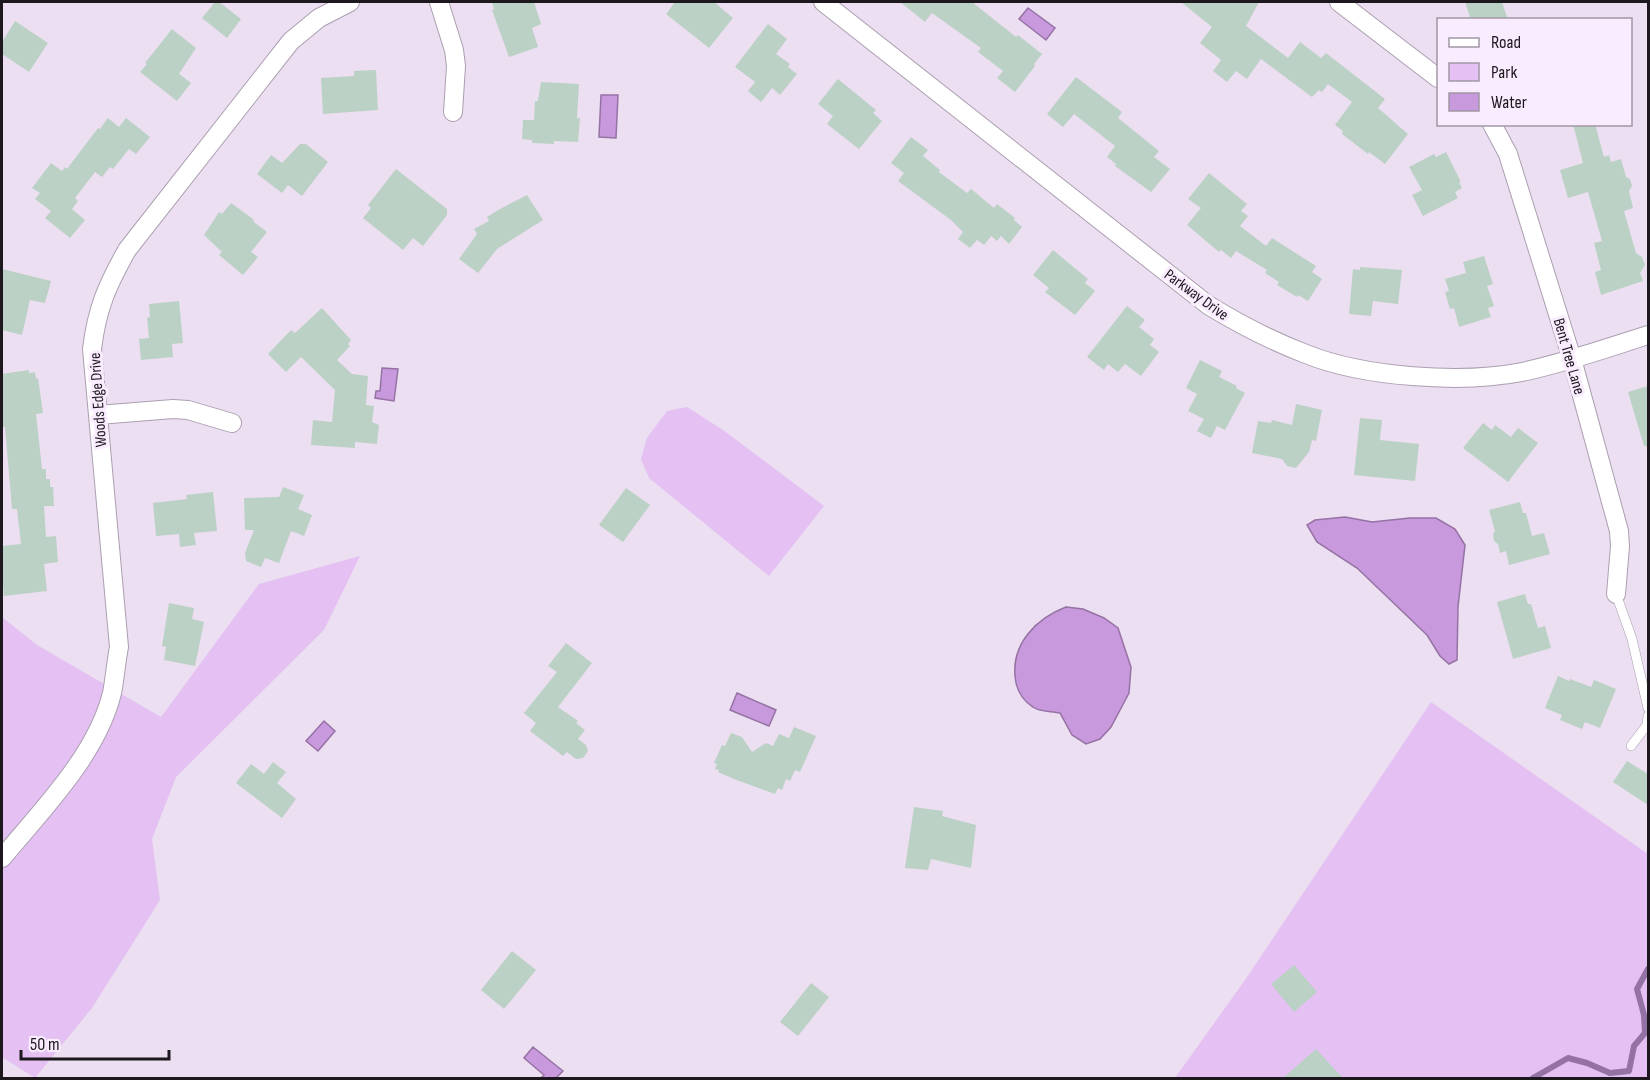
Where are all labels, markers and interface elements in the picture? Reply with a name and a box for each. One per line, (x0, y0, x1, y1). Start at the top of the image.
legend (1437, 18, 1632, 126)
text: Road (1491, 32, 1521, 53)
text: Park (1491, 62, 1517, 83)
text: Water (1491, 92, 1527, 113)
street label: Parkway Drive (1160, 266, 1232, 325)
street label: Bent Tree Lane (1549, 316, 1588, 397)
street label: Woods Edge Drive (86, 352, 111, 448)
scale bar (21, 1023, 170, 1061)
text: 50 m (30, 1034, 60, 1055)

